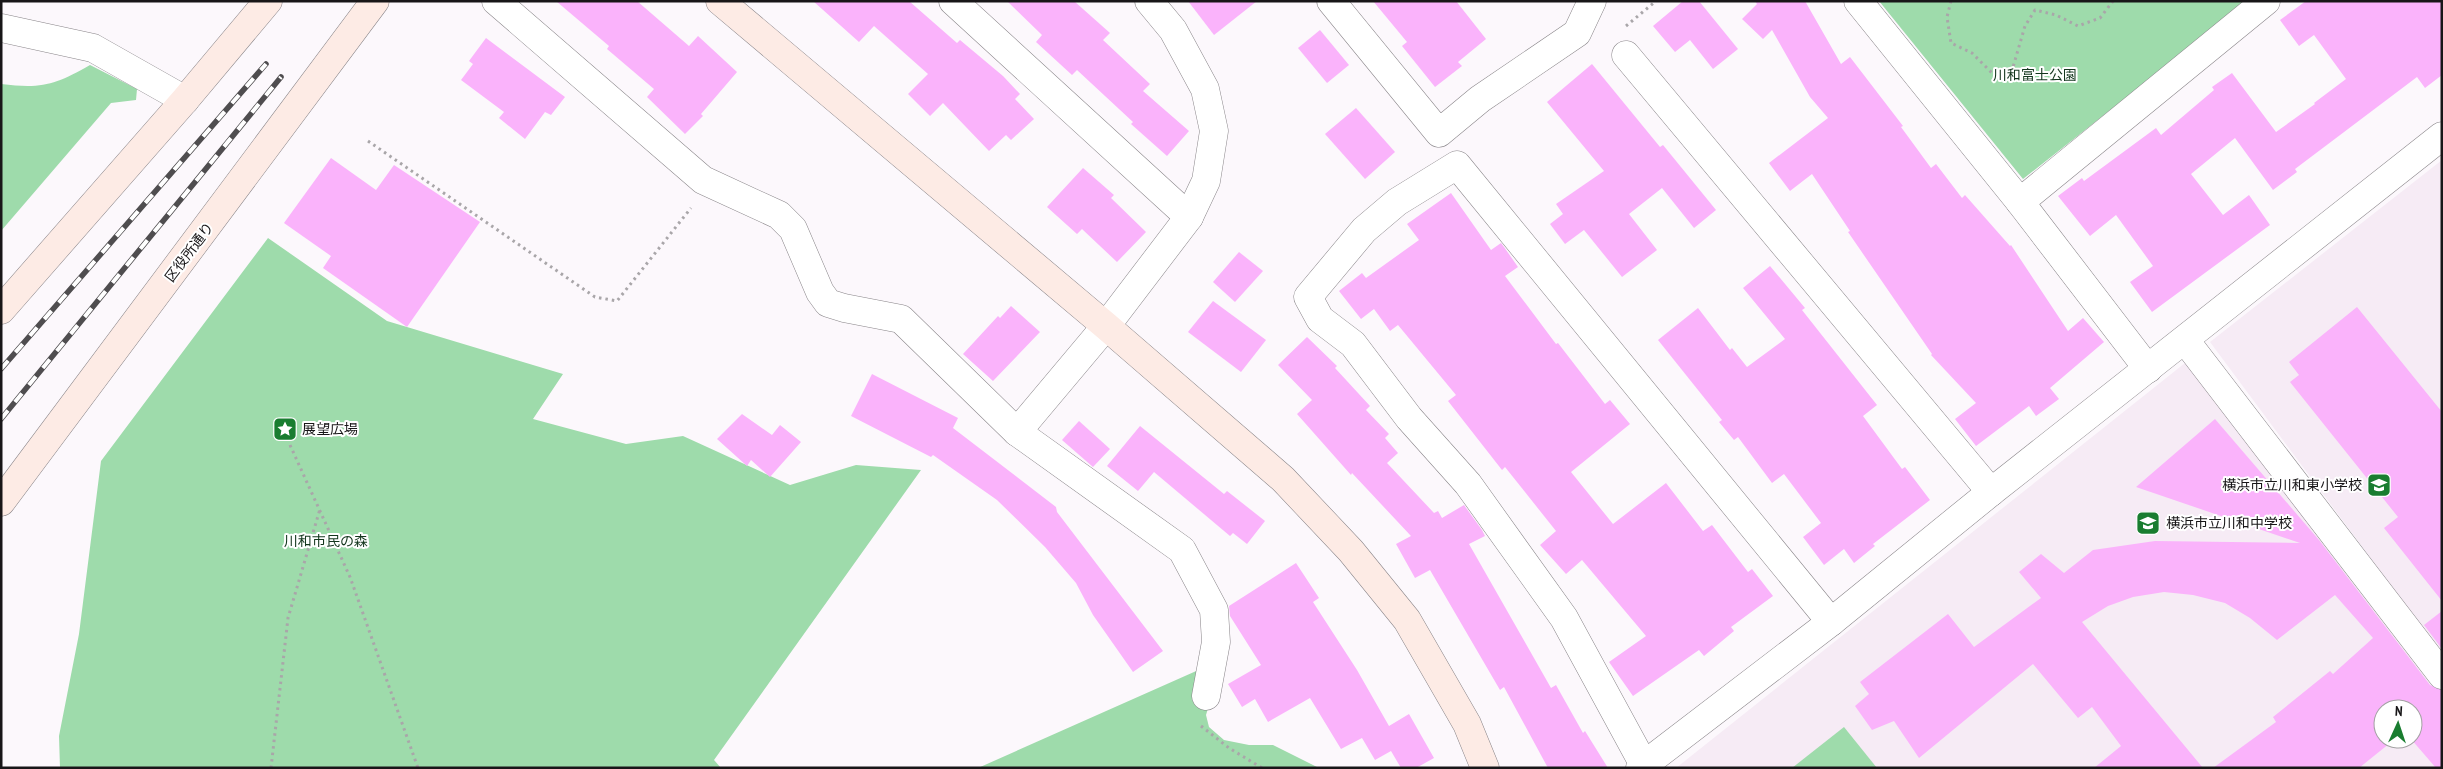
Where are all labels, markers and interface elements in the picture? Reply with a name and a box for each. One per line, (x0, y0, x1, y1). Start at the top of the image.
park label: 川和富士公園 (1993, 66, 2077, 84)
street label: 区役所通り (161, 219, 217, 285)
place icon: 展望広場 (272, 416, 298, 442)
place label: 展望広場 (302, 420, 358, 438)
school or university icon: 横浜市立川和東小学校 (2366, 472, 2392, 498)
place label: 横浜市立川和東小学校 (2222, 476, 2362, 494)
school or university icon: 横浜市立川和中学校 (2135, 510, 2161, 536)
place label: 横浜市立川和中学校 (2166, 514, 2292, 532)
park label: 川和市民の森 (284, 532, 368, 550)
north arrow (2373, 699, 2423, 749)
text: N (2394, 702, 2403, 720)

